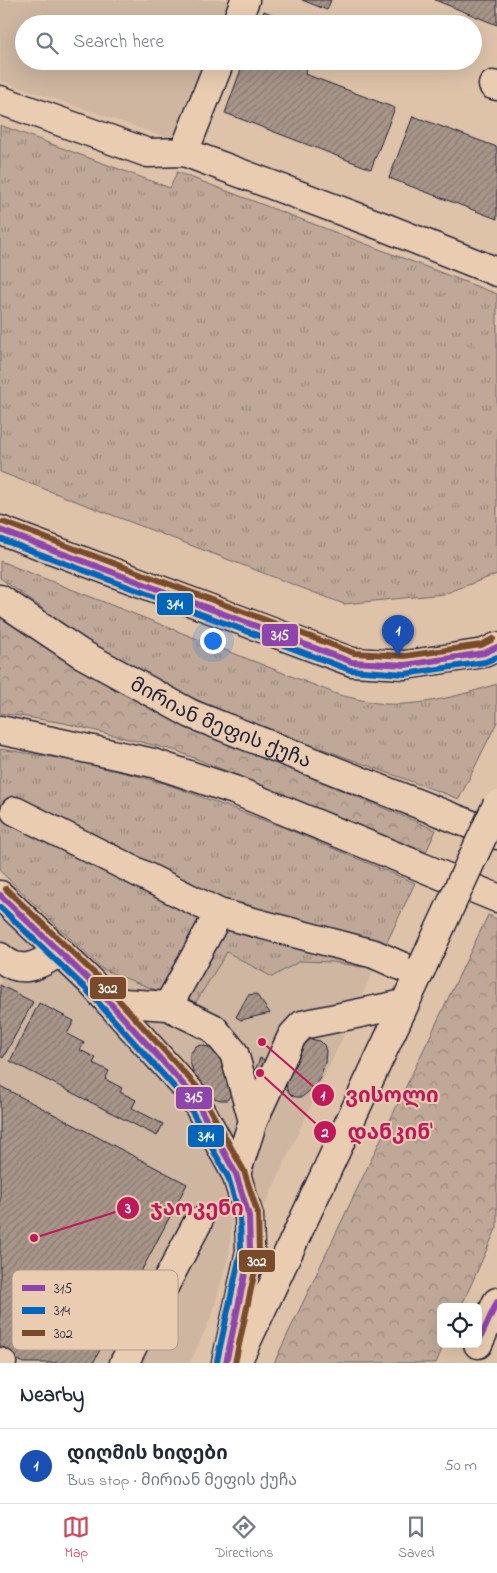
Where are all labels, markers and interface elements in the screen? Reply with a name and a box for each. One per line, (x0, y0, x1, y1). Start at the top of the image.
search box (15, 15, 482, 70)
icon: search (33, 29, 61, 57)
text: Search here (73, 29, 164, 56)
line badge: 314 (156, 592, 194, 616)
text: 314 (166, 595, 183, 616)
pin: 1 (382, 615, 414, 656)
line badge: 315 (261, 623, 299, 647)
text: 315 (270, 626, 289, 647)
your location (200, 628, 226, 654)
street label: მირიან მეფის ქუჩა (124, 671, 315, 777)
line badge: 302 (89, 976, 127, 1000)
text: 302 (98, 979, 117, 1000)
callout: ვისოლი (311, 1077, 449, 1113)
text: ვისოლი (345, 1082, 439, 1112)
text: 1 (321, 1085, 326, 1107)
line badge: 315 (175, 1086, 213, 1110)
text: 315 (184, 1088, 203, 1109)
callout: დანკინ' (313, 1114, 443, 1150)
text: დანკინ' (348, 1119, 433, 1149)
text: 2 (320, 1122, 329, 1144)
line badge: 314 (187, 1124, 225, 1148)
text: 314 (197, 1127, 214, 1148)
callout: ჯაოკენი (115, 1190, 254, 1226)
text: ჯაოკენი (150, 1195, 244, 1225)
text: 3 (124, 1198, 131, 1220)
line badge: 302 (238, 1249, 276, 1273)
text: 302 (247, 1252, 266, 1273)
legend (12, 1270, 178, 1350)
text: 315 (54, 1279, 72, 1300)
text: 314 (54, 1301, 70, 1322)
map controls (437, 1303, 482, 1348)
button: locate (437, 1303, 482, 1348)
text: 302 (54, 1324, 73, 1345)
text: Nearby (20, 1381, 84, 1411)
text: დიღმის ხიდები (67, 1441, 228, 1468)
text: 1 (33, 1454, 39, 1478)
text: 50 m (445, 1454, 477, 1478)
text: Bus stop · მირიან მეფის ქუჩა (67, 1469, 297, 1493)
tab: Map (62, 1513, 90, 1564)
tab: Directions (215, 1513, 273, 1564)
tab: Saved (398, 1513, 435, 1564)

